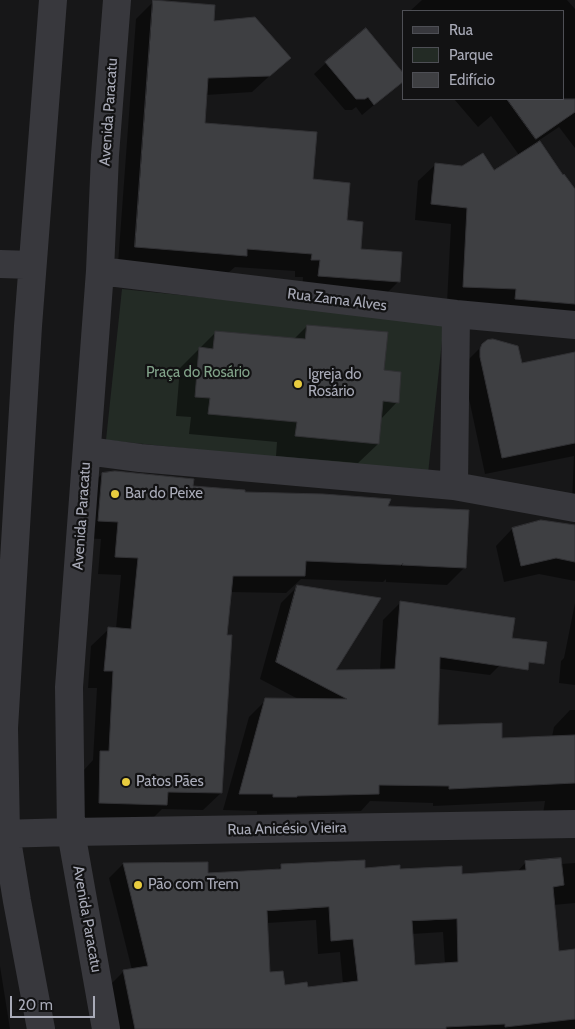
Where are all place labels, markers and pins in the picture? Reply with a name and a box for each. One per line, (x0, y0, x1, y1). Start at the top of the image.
place label: Igreja do Rosário (308, 366, 362, 401)
marker: Igreja do Rosário (292, 378, 304, 390)
place label: Bar do Peixe (125, 485, 203, 503)
marker: Bar do Peixe (109, 488, 121, 500)
place label: Patos Pães (136, 773, 204, 791)
marker: Patos Pães (120, 776, 132, 788)
place label: Pão com Trem (148, 876, 239, 894)
marker: Pão com Trem (132, 879, 144, 891)

